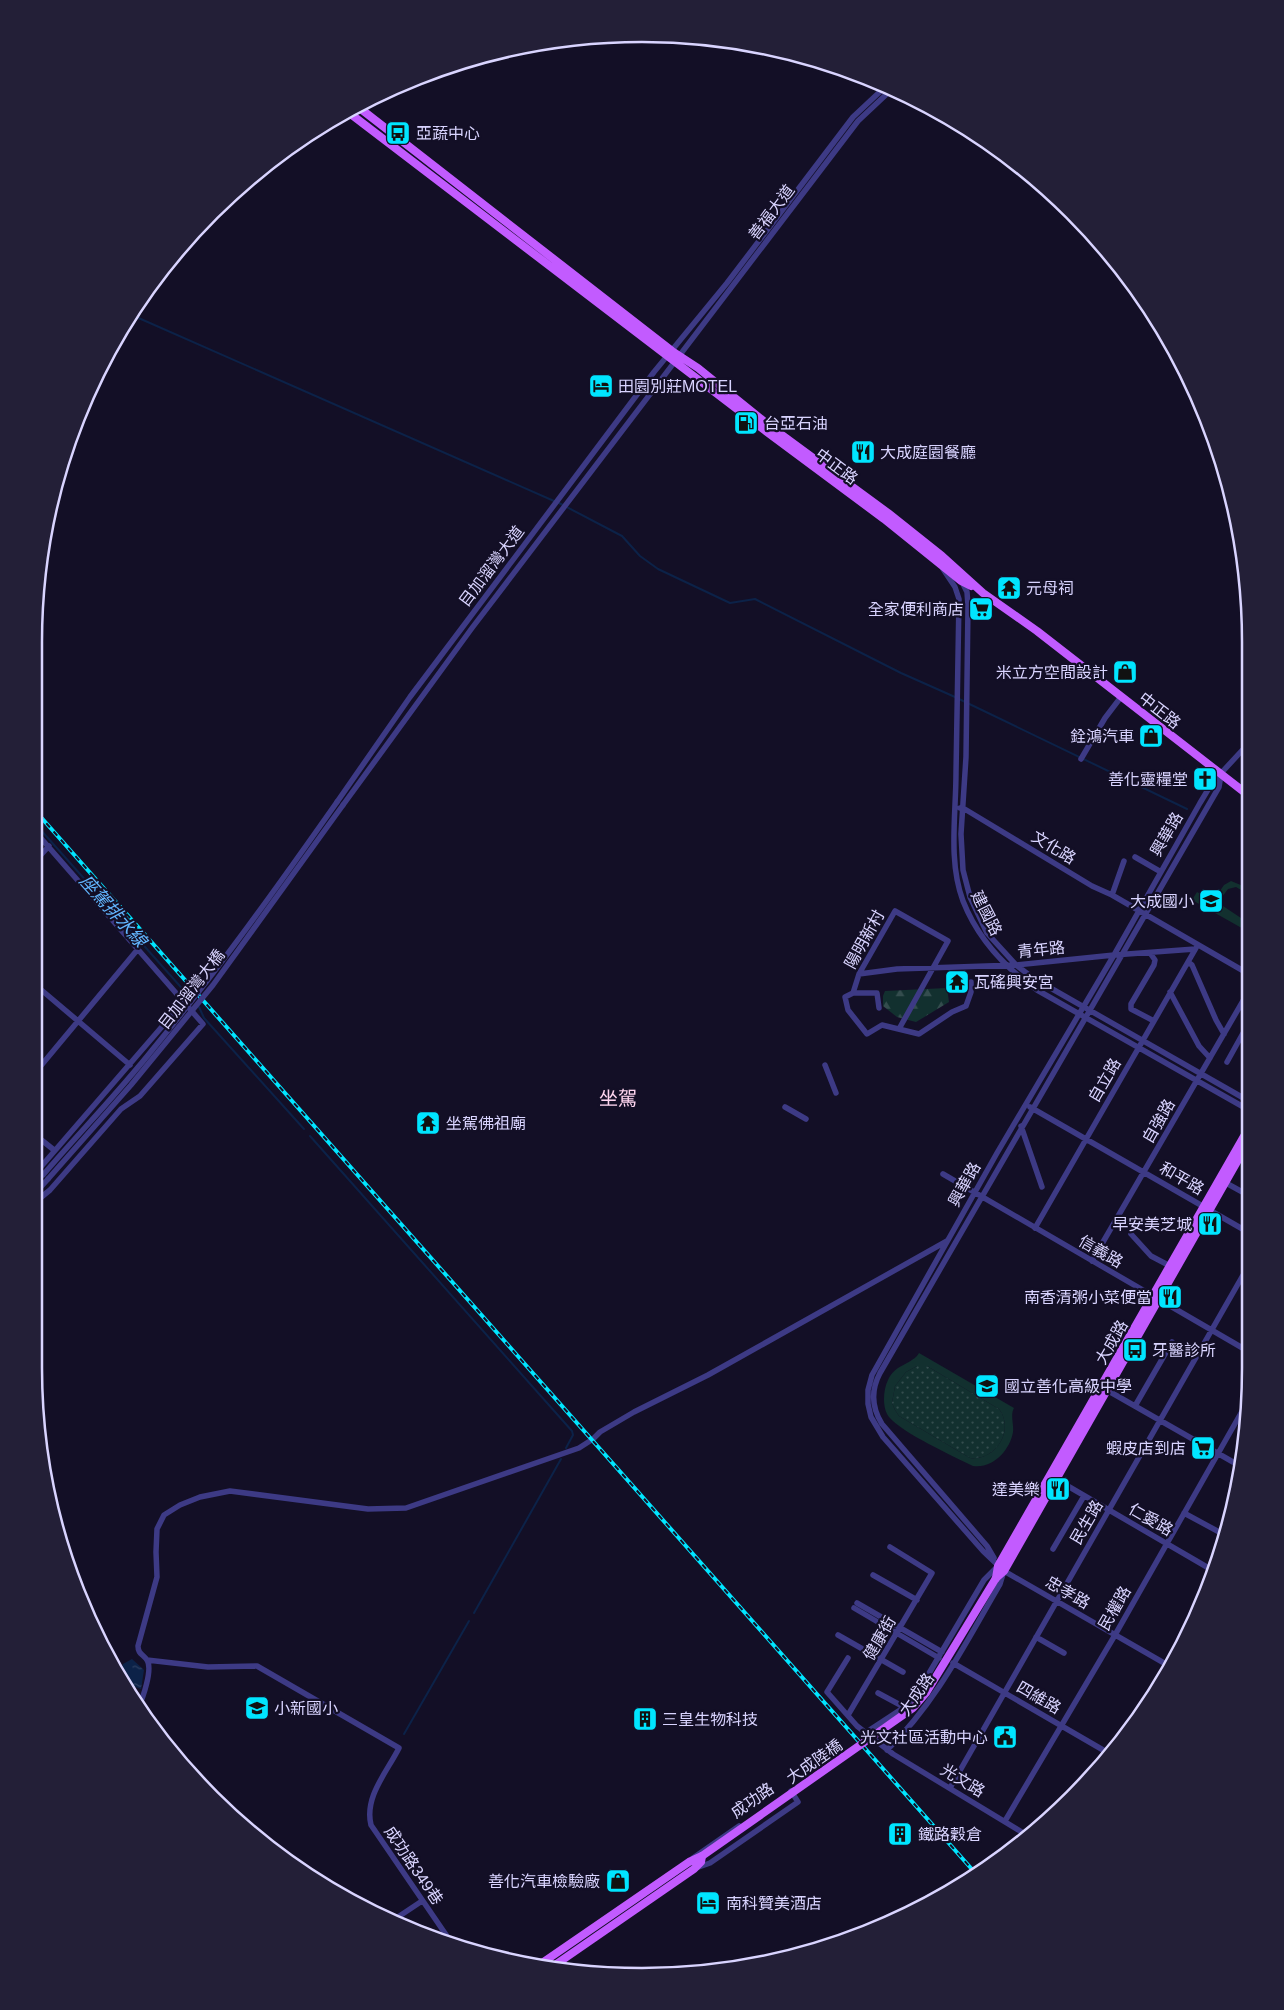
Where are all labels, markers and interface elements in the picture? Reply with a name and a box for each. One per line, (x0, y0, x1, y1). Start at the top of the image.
bus stop icon: 亞蔬中心 (385, 120, 411, 146)
place label: 亞蔬中心 (416, 125, 480, 142)
street label: 善福大道 (745, 182, 797, 243)
hotel icon: 田園別莊MOTEL (588, 373, 614, 399)
place label: 田園別莊MOTEL (618, 378, 737, 395)
fuel station icon: 台亞石油 (733, 410, 759, 436)
place label: 台亞石油 (764, 415, 828, 432)
restaurant icon: 大成庭園餐廳 (850, 439, 876, 465)
place label: 大成庭園餐廳 (880, 444, 976, 461)
street label: 中正路 (812, 445, 861, 488)
street label: 目加溜灣大道 (456, 523, 527, 610)
temple icon: 元母祠 (996, 575, 1022, 601)
place label: 元母祠 (1026, 580, 1074, 597)
supermarket icon: 全家便利商店 (968, 596, 994, 622)
place label: 全家便利商店 (868, 601, 964, 618)
shop icon: 米立方空間設計 (1112, 659, 1138, 685)
place label: 米立方空間設計 (996, 664, 1108, 681)
street label: 中正路 (1136, 689, 1184, 732)
shop icon: 銓鴻汽車 (1138, 723, 1164, 749)
place label: 銓鴻汽車 (1070, 728, 1134, 745)
church icon: 善化靈糧堂 (1192, 766, 1218, 792)
place label: 善化靈糧堂 (1108, 771, 1188, 788)
street label: 興華路 (1147, 809, 1186, 859)
street label: 文化路 (1029, 828, 1079, 867)
water label: 座駕排水線 (75, 871, 152, 953)
street label: 建國路 (968, 888, 1005, 938)
school or university icon: 大成國小 (1198, 888, 1224, 914)
place label: 大成國小 (1130, 893, 1194, 910)
street label: 陽明新村 (841, 907, 887, 971)
street label: 青年路 (1016, 939, 1066, 960)
street label: 目加溜灣大橋 (155, 946, 228, 1032)
temple icon: 瓦磘興安宮 (944, 969, 970, 995)
place label: 瓦磘興安宮 (974, 974, 1054, 991)
street label: 自立路 (1085, 1055, 1124, 1105)
district label: 坐駕 (599, 1088, 637, 1109)
street label: 自強路 (1139, 1096, 1178, 1146)
temple icon: 坐駕佛祖廟 (415, 1110, 441, 1136)
place label: 坐駕佛祖廟 (446, 1115, 526, 1132)
street label: 興華路 (945, 1159, 984, 1209)
street label: 和平路 (1157, 1159, 1207, 1198)
restaurant icon: 早安美芝城 (1197, 1211, 1223, 1237)
place label: 早安美芝城 (1112, 1216, 1192, 1233)
street label: 信義路 (1076, 1232, 1126, 1271)
restaurant icon: 南香清粥小菜便當 (1157, 1284, 1183, 1310)
place label: 南香清粥小菜便當 (1024, 1289, 1152, 1306)
street label: 大成路 (1092, 1317, 1131, 1367)
bus stop icon: 牙醫診所 (1122, 1337, 1148, 1363)
place label: 牙醫診所 (1152, 1342, 1216, 1359)
school or university icon: 國立善化高級中學 (974, 1373, 1000, 1399)
place label: 國立善化高級中學 (1004, 1378, 1132, 1395)
supermarket icon: 蝦皮店到店 (1190, 1435, 1216, 1461)
place label: 蝦皮店到店 (1106, 1440, 1186, 1457)
restaurant icon: 達美樂 (1045, 1476, 1071, 1502)
place label: 達美樂 (992, 1481, 1040, 1498)
street label: 民生路 (1067, 1497, 1106, 1547)
street label: 仁愛路 (1126, 1500, 1176, 1539)
street label: 忠孝路 (1043, 1573, 1093, 1612)
street label: 民權路 (1095, 1583, 1134, 1633)
street label: 健康街 (860, 1613, 899, 1663)
street label: 大成路 (896, 1670, 937, 1719)
street label: 四維路 (1014, 1678, 1064, 1717)
school or university icon: 小新國小 (244, 1695, 270, 1721)
place label: 小新國小 (274, 1700, 338, 1717)
building icon: 三皇生物科技 (632, 1706, 658, 1732)
place label: 三皇生物科技 (662, 1711, 758, 1728)
public building icon: 光文社區活動中心 (992, 1724, 1018, 1750)
place label: 光文社區活動中心 (860, 1729, 988, 1746)
street label: 大成陸橋 (783, 1736, 845, 1787)
street label: 光文路 (938, 1761, 988, 1800)
street label: 成功路 (728, 1780, 777, 1821)
building icon: 鐵路穀倉 (887, 1821, 913, 1847)
street label: 成功路349巷 (381, 1823, 446, 1908)
place label: 鐵路穀倉 (918, 1826, 982, 1843)
shop icon: 善化汽車檢驗廠 (605, 1868, 631, 1894)
place label: 善化汽車檢驗廠 (488, 1873, 600, 1890)
hotel icon: 南科贊美酒店 (695, 1890, 721, 1916)
place label: 南科贊美酒店 (726, 1895, 822, 1912)

